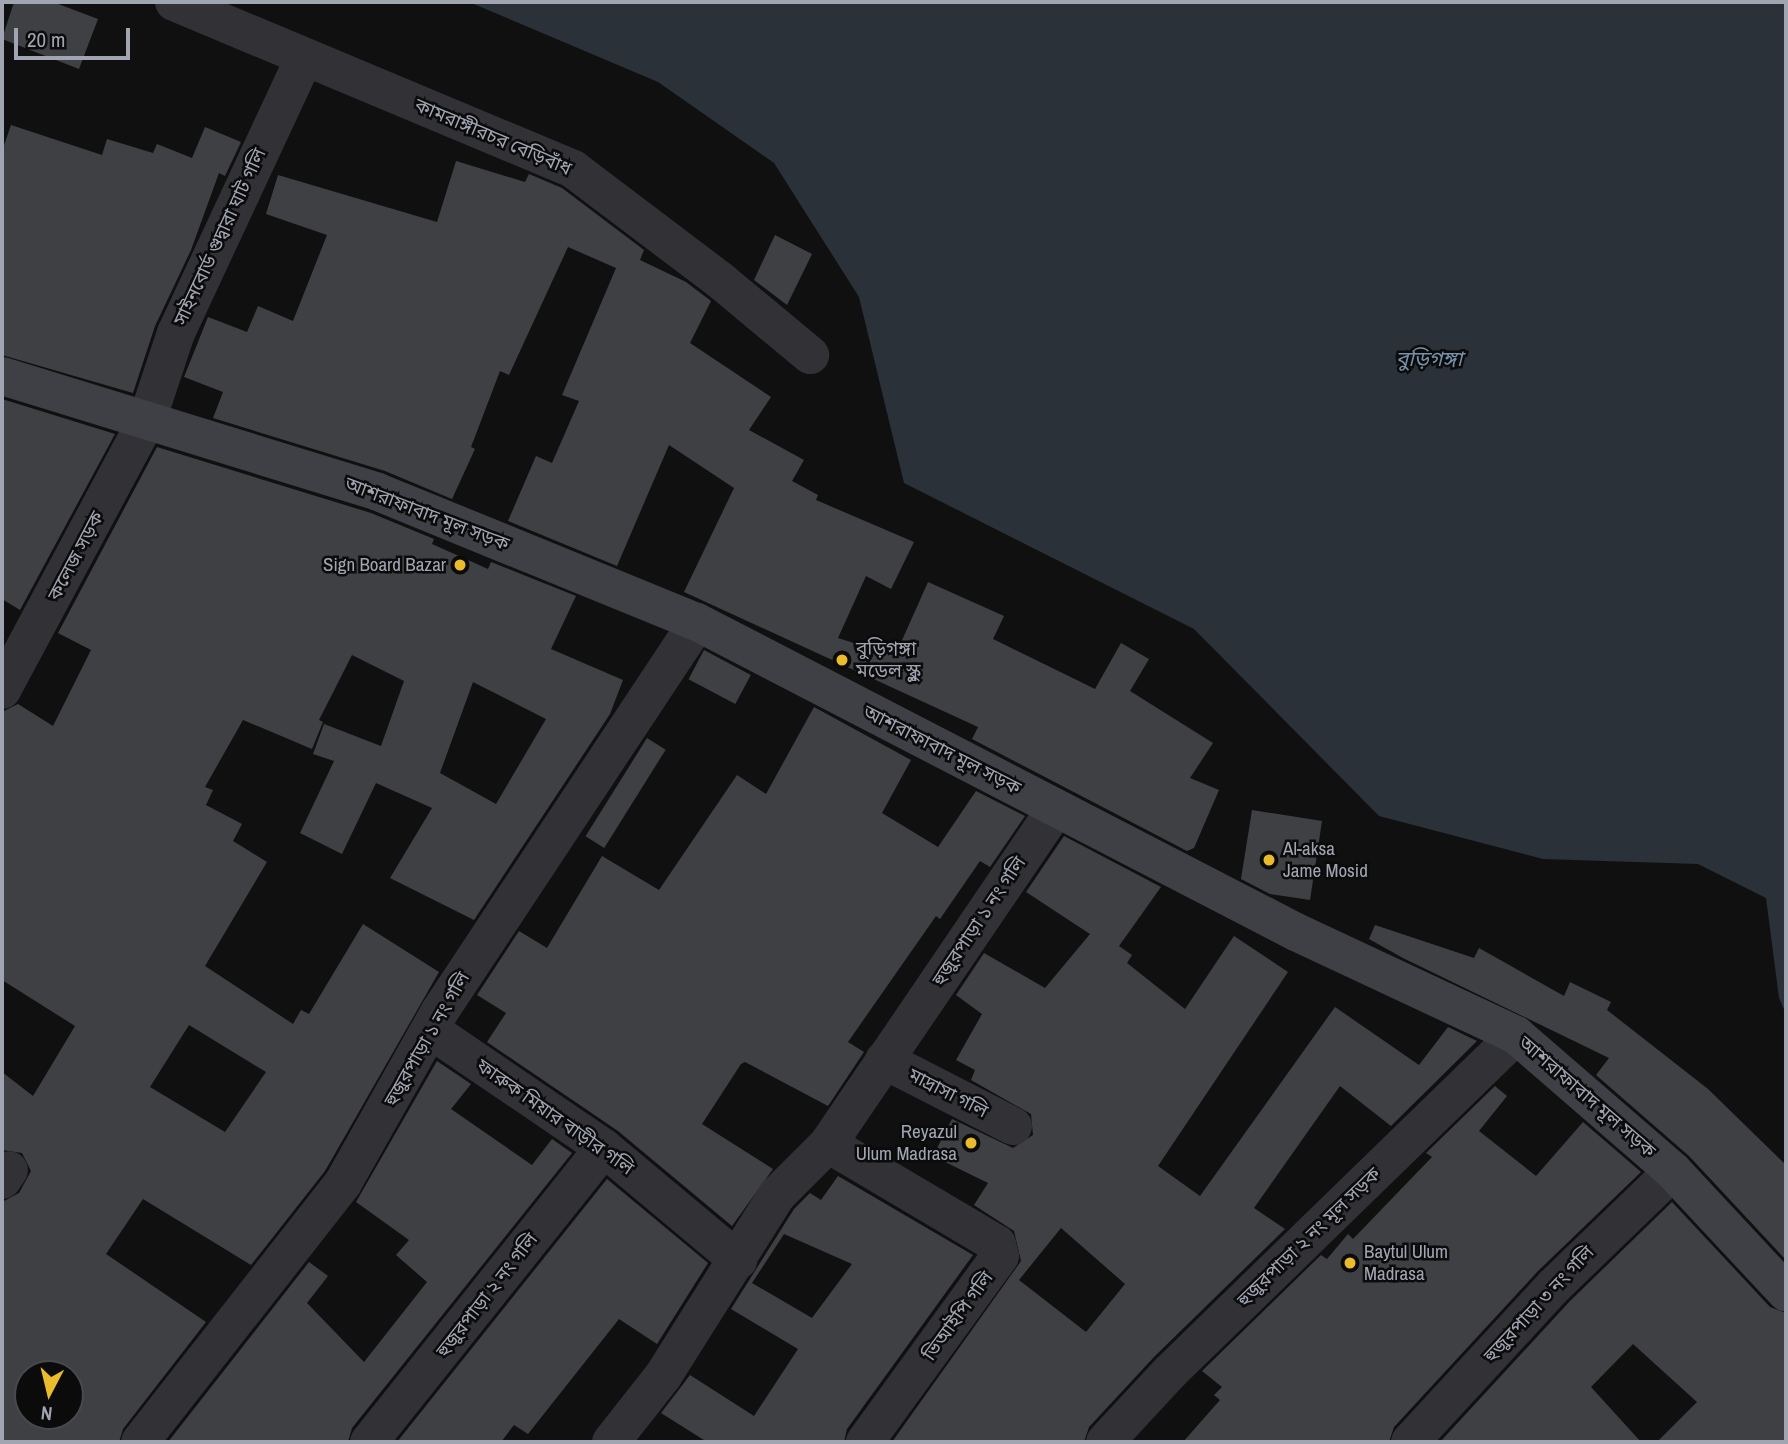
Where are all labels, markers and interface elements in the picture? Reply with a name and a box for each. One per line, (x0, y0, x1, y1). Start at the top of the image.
scale bar (18, 14, 133, 58)
text: 20 m (27, 25, 65, 54)
street label: কামরাঙ্গীরচর বেড়িবাঁধ (411, 94, 575, 180)
street label: সাইনবোর্ড গুদ্বারা ঘাট গলি (169, 145, 271, 329)
water label: বুড়িগঙ্গা (1396, 346, 1462, 372)
street label: আশরাফাবাদ মূল সড়ক (342, 472, 512, 556)
street label: কলেজ সড়ক (43, 508, 109, 604)
place label: Sign Board Bazar (323, 554, 446, 576)
marker: Sign Board Bazar (452, 557, 468, 573)
place label: বুড়িগঙ্গা মডেল স্কুল (856, 638, 920, 682)
marker: বুড়িগঙ্গা মডেল স্কুল (834, 652, 850, 668)
street label: আশরাফাবাদ মূল সড়ক (859, 700, 1025, 800)
place label: Al-aksa Jame Mosid (1283, 838, 1368, 882)
street label: হুজুরপাড়া ১ নং গলি (927, 852, 1031, 990)
marker: Al-aksa Jame Mosid (1261, 852, 1277, 868)
street label: হুজুরপাড়া ১ নং গলি (379, 968, 475, 1110)
street label: আশরাফাবাদ মূল সড়ক (1514, 1031, 1660, 1163)
street label: ফারুক মিয়ার বাড়ীর গলি (472, 1054, 638, 1180)
street label: মাদ্রাসা গলি (905, 1063, 991, 1123)
place label: Reyazul Ulum Madrasa (856, 1121, 957, 1165)
marker: Reyazul Ulum Madrasa (963, 1135, 979, 1151)
street label: হুজুরপাড়া ২ নং মূল সড়ক (1233, 1163, 1385, 1311)
street label: হুজুরপাড়া ২ নং গলি (432, 1229, 542, 1361)
place label: Baytul Ulum Madrasa (1364, 1241, 1448, 1285)
street label: হুজুরপাড়া ৩ নং গলি (1479, 1241, 1599, 1367)
marker: Baytul Ulum Madrasa (1342, 1255, 1358, 1271)
street label: ভিআইপি গলি (918, 1267, 998, 1365)
north arrow (14, 1360, 84, 1430)
text: N (40, 1400, 54, 1427)

